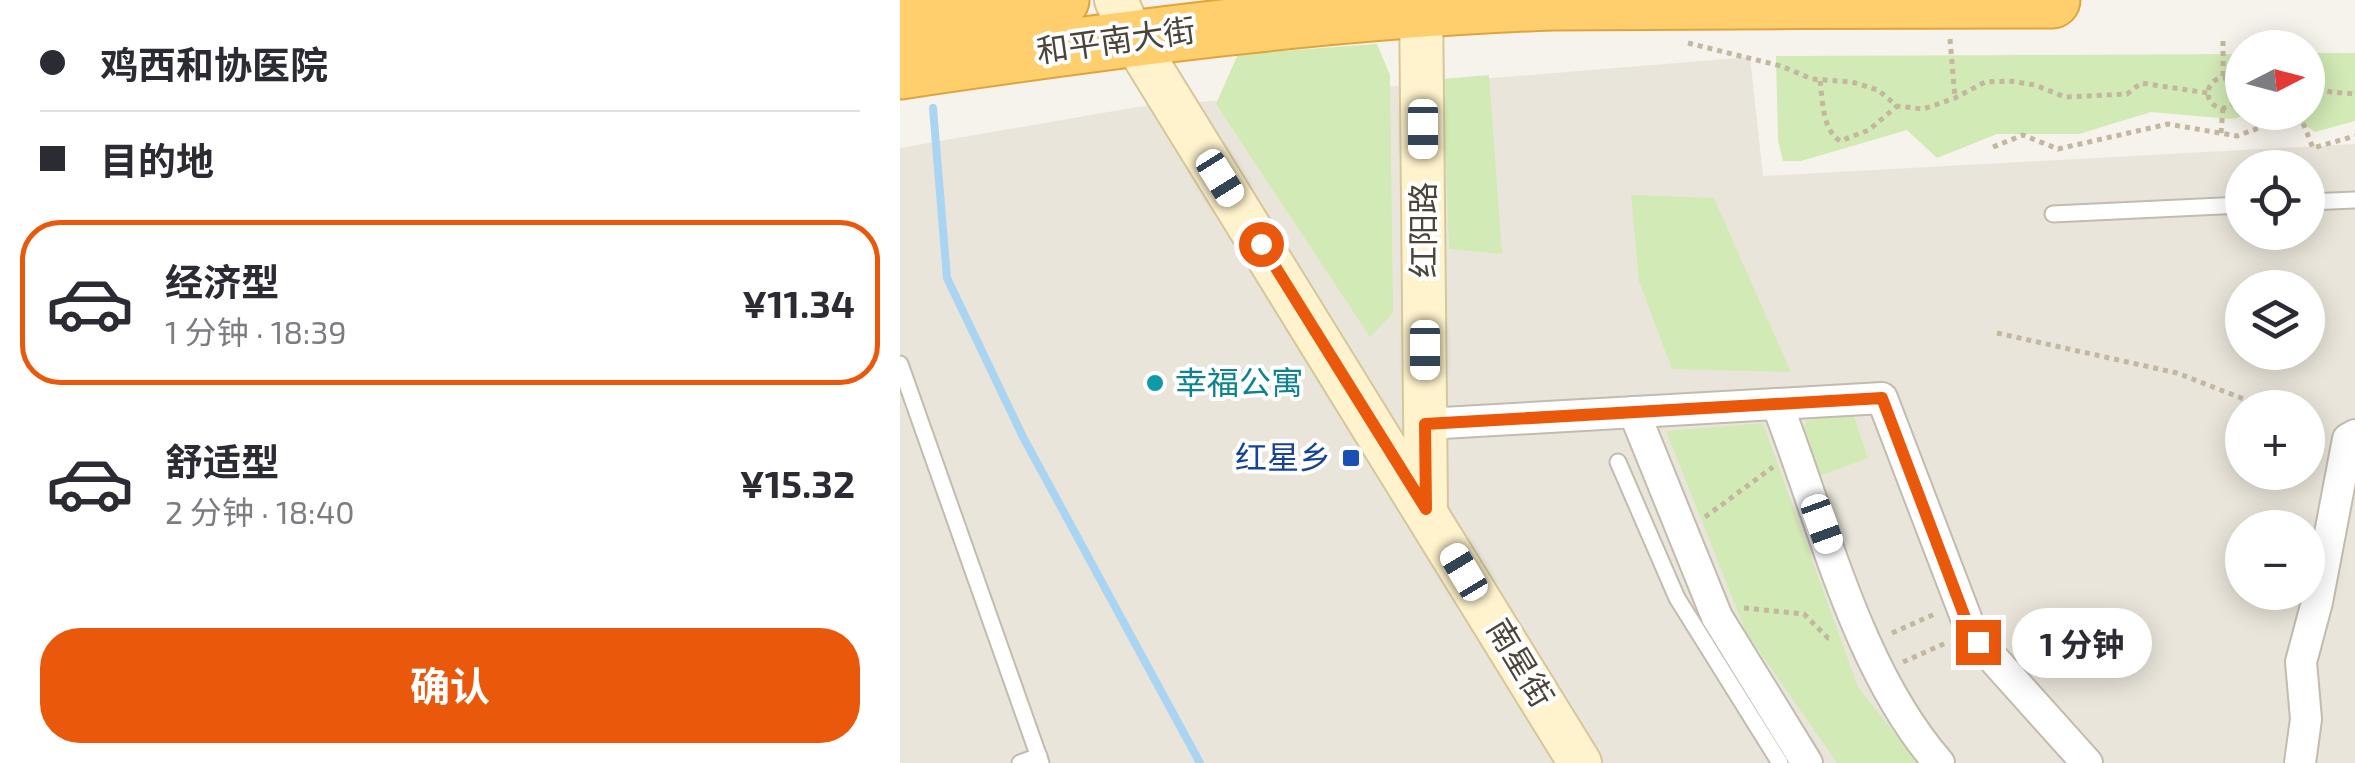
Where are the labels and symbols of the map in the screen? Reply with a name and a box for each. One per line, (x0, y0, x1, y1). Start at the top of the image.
street label: 和平南大街 (1034, 9, 1198, 69)
north arrow (2225, 30, 2325, 130)
car (1408, 99, 1438, 159)
car (1191, 145, 1249, 211)
street label: 红阳路 (1403, 182, 1441, 278)
route start (1239, 222, 1284, 267)
car (1410, 320, 1440, 380)
place label: 幸福公寓 (1175, 362, 1303, 400)
marker: 幸福公寓 (1144, 372, 1166, 394)
place label: 红星乡 (1235, 437, 1331, 475)
marker: 红星乡 (1340, 447, 1362, 469)
car (1798, 491, 1846, 557)
car (1436, 539, 1492, 605)
callout: 1 分钟 (2013, 607, 2153, 677)
street label: 南星街 (1481, 611, 1563, 713)
route end (1956, 620, 2001, 665)

